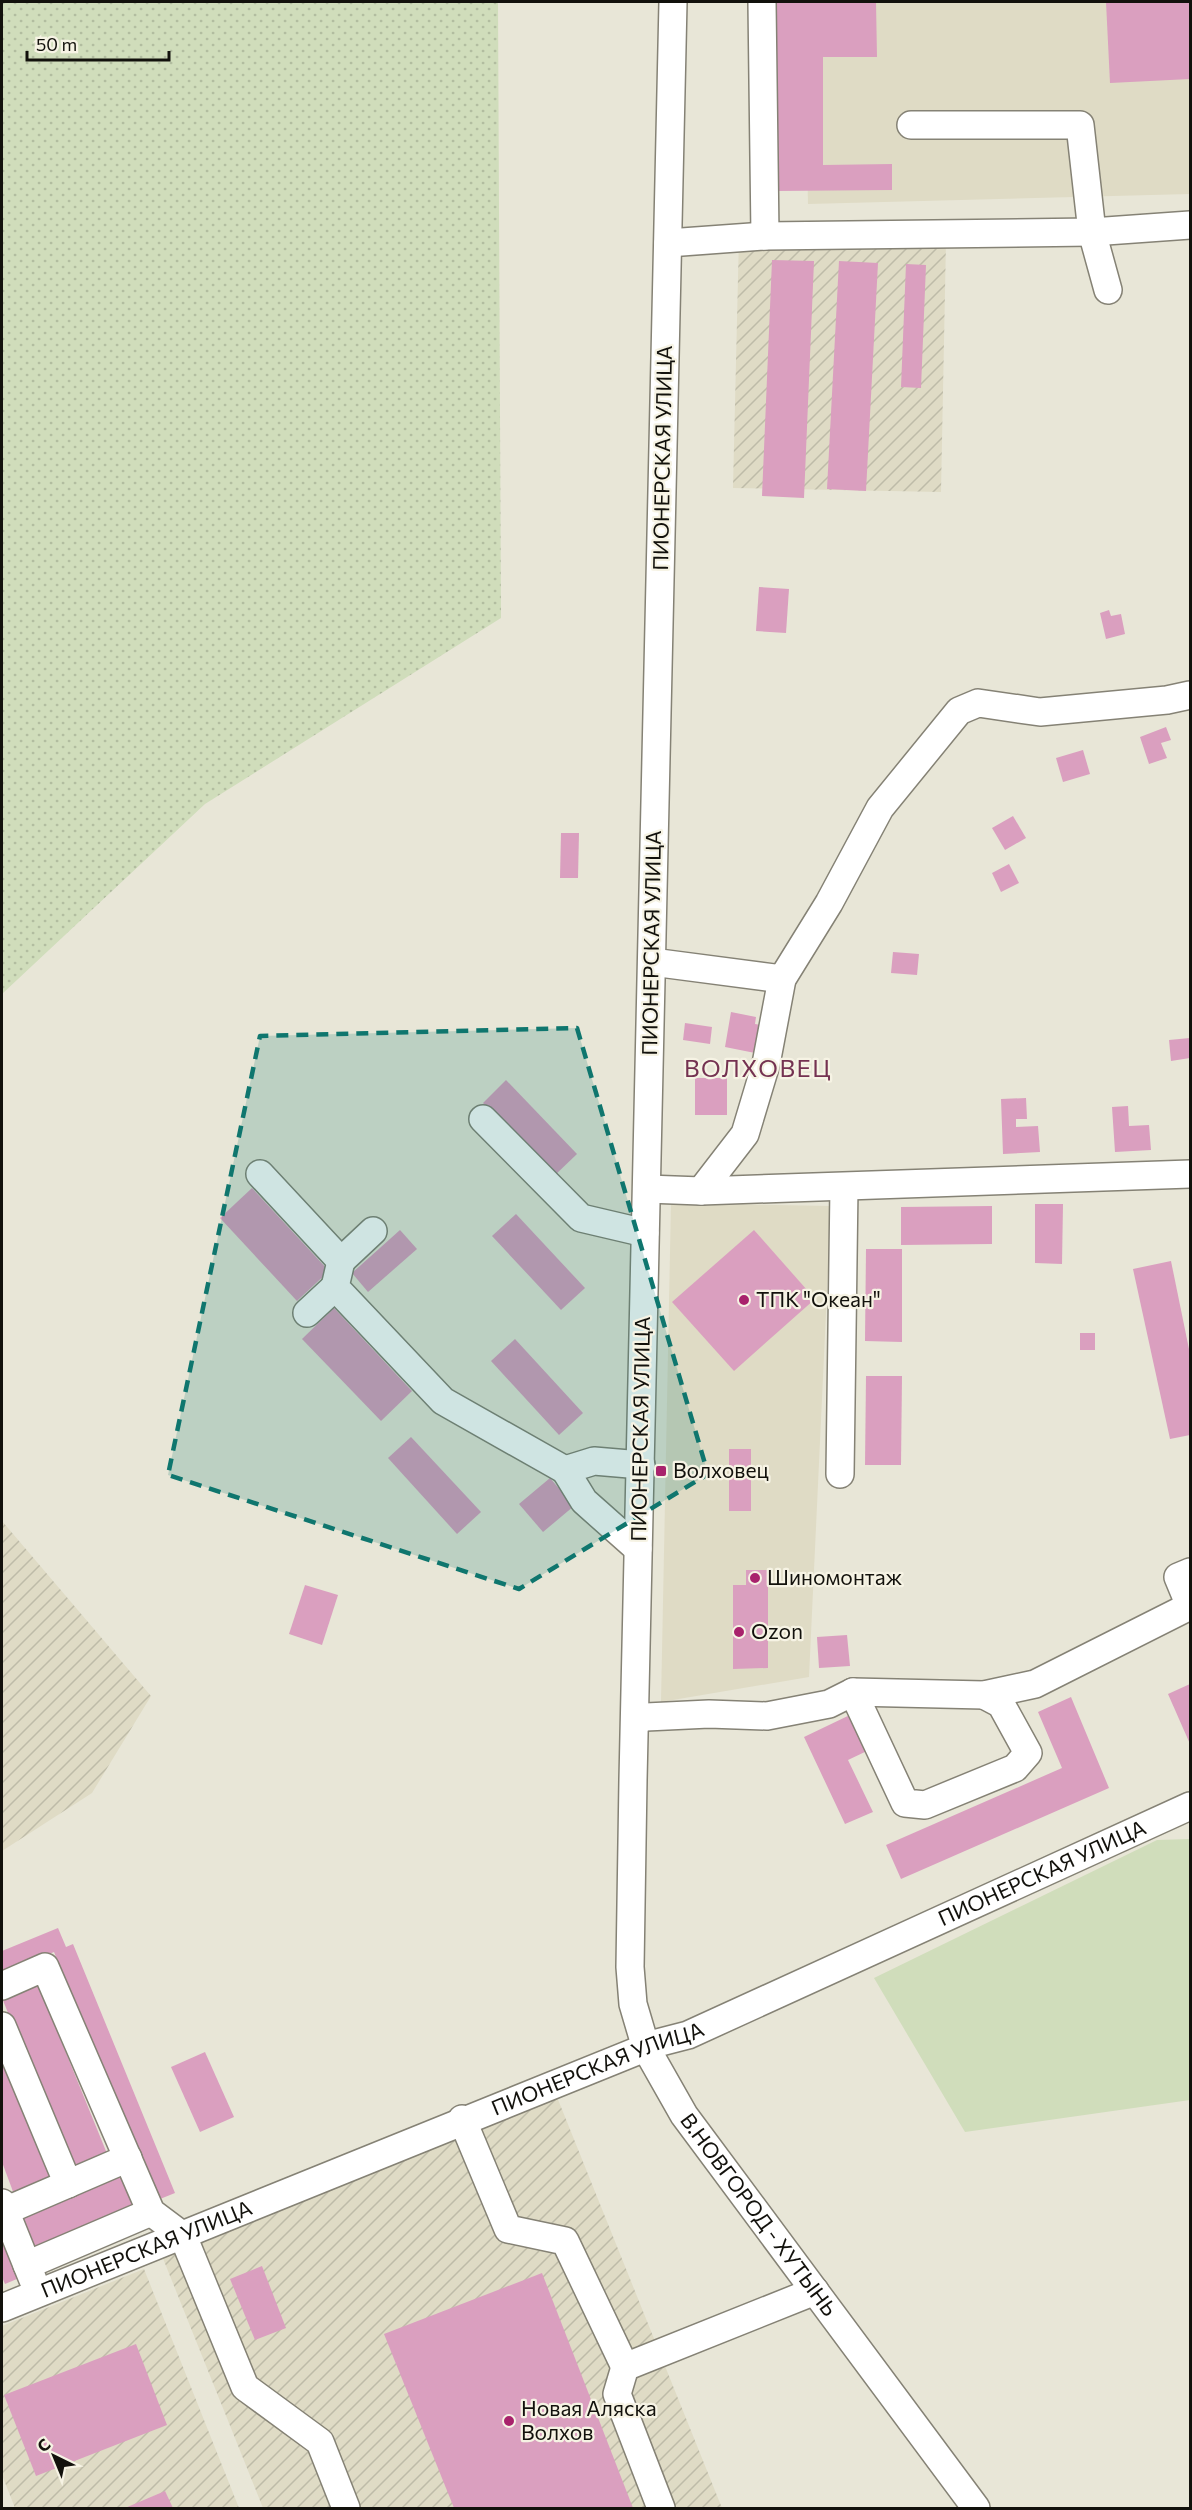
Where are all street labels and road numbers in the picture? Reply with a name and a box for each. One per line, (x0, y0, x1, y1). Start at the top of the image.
street label: ПИОНЕРСКАЯ УЛИЦА (647, 345, 676, 571)
street label: ПИОНЕРСКАЯ УЛИЦА (636, 830, 665, 1056)
street label: ПИОНЕРСКАЯ УЛИЦА (625, 1316, 654, 1542)
street label: ПИОНЕРСКАЯ УЛИЦА (934, 1814, 1149, 1930)
street label: ПИОНЕРСКАЯ УЛИЦА (487, 2016, 707, 2120)
street label: В.НОВГОРОД - ХУТЫНЬ (676, 2108, 843, 2320)
street label: ПИОНЕРСКАЯ УЛИЦА (37, 2194, 255, 2302)

